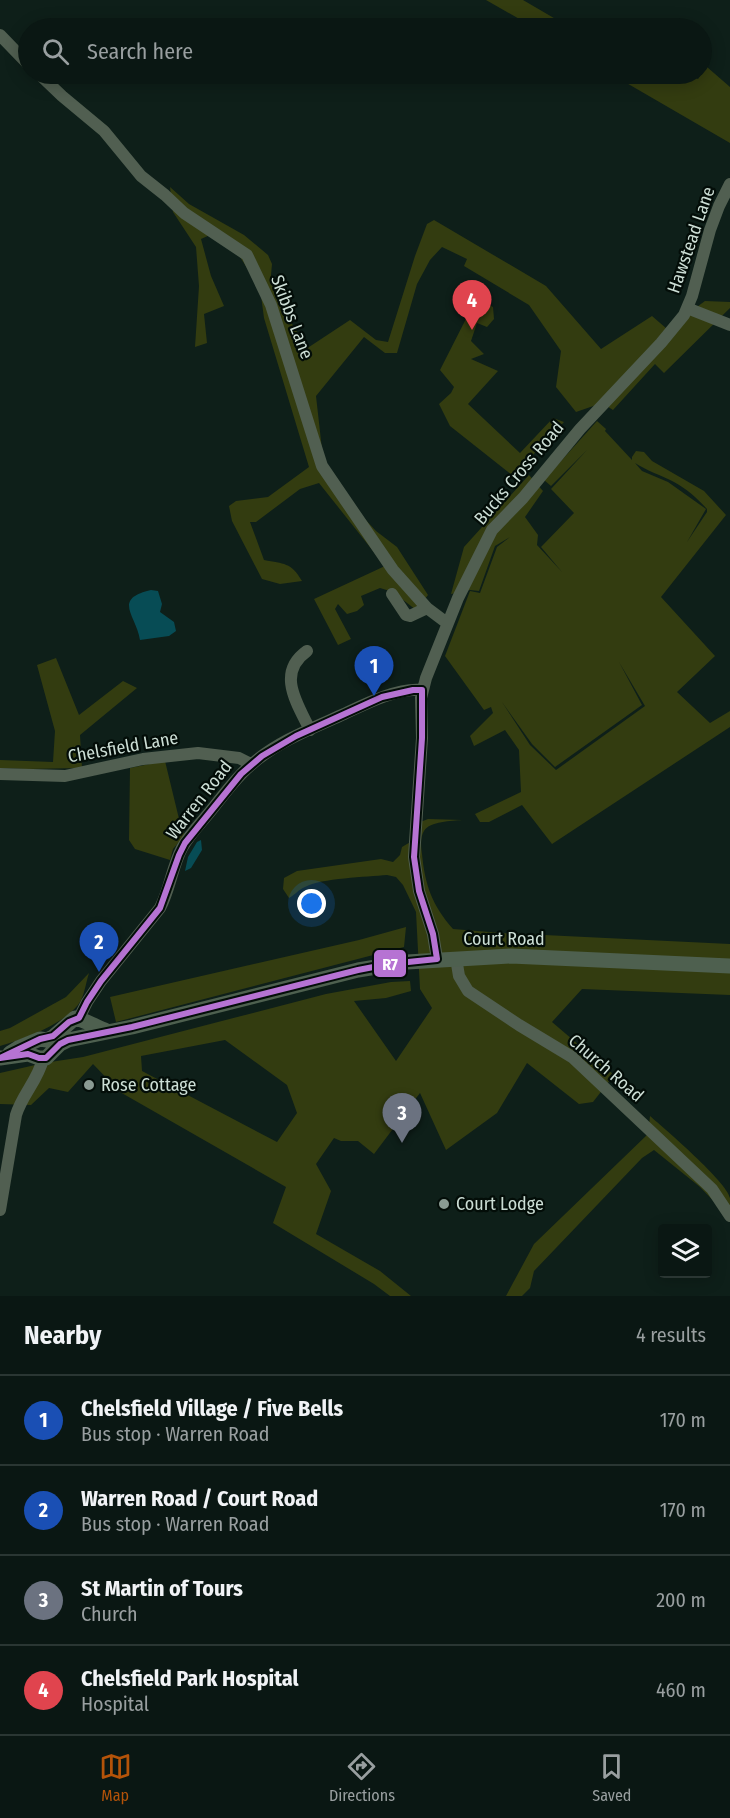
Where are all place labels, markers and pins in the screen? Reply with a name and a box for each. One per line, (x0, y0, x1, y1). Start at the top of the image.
pin: 4 (452, 280, 492, 330)
pin: 1 (354, 646, 394, 696)
pin: 2 (80, 922, 118, 972)
place label: Rose Cottage (101, 1074, 197, 1096)
marker: Rose Cottage (82, 1078, 96, 1092)
pin: 3 (382, 1094, 422, 1143)
place label: Court Lodge (456, 1193, 544, 1215)
marker: Court Lodge (437, 1197, 451, 1211)

